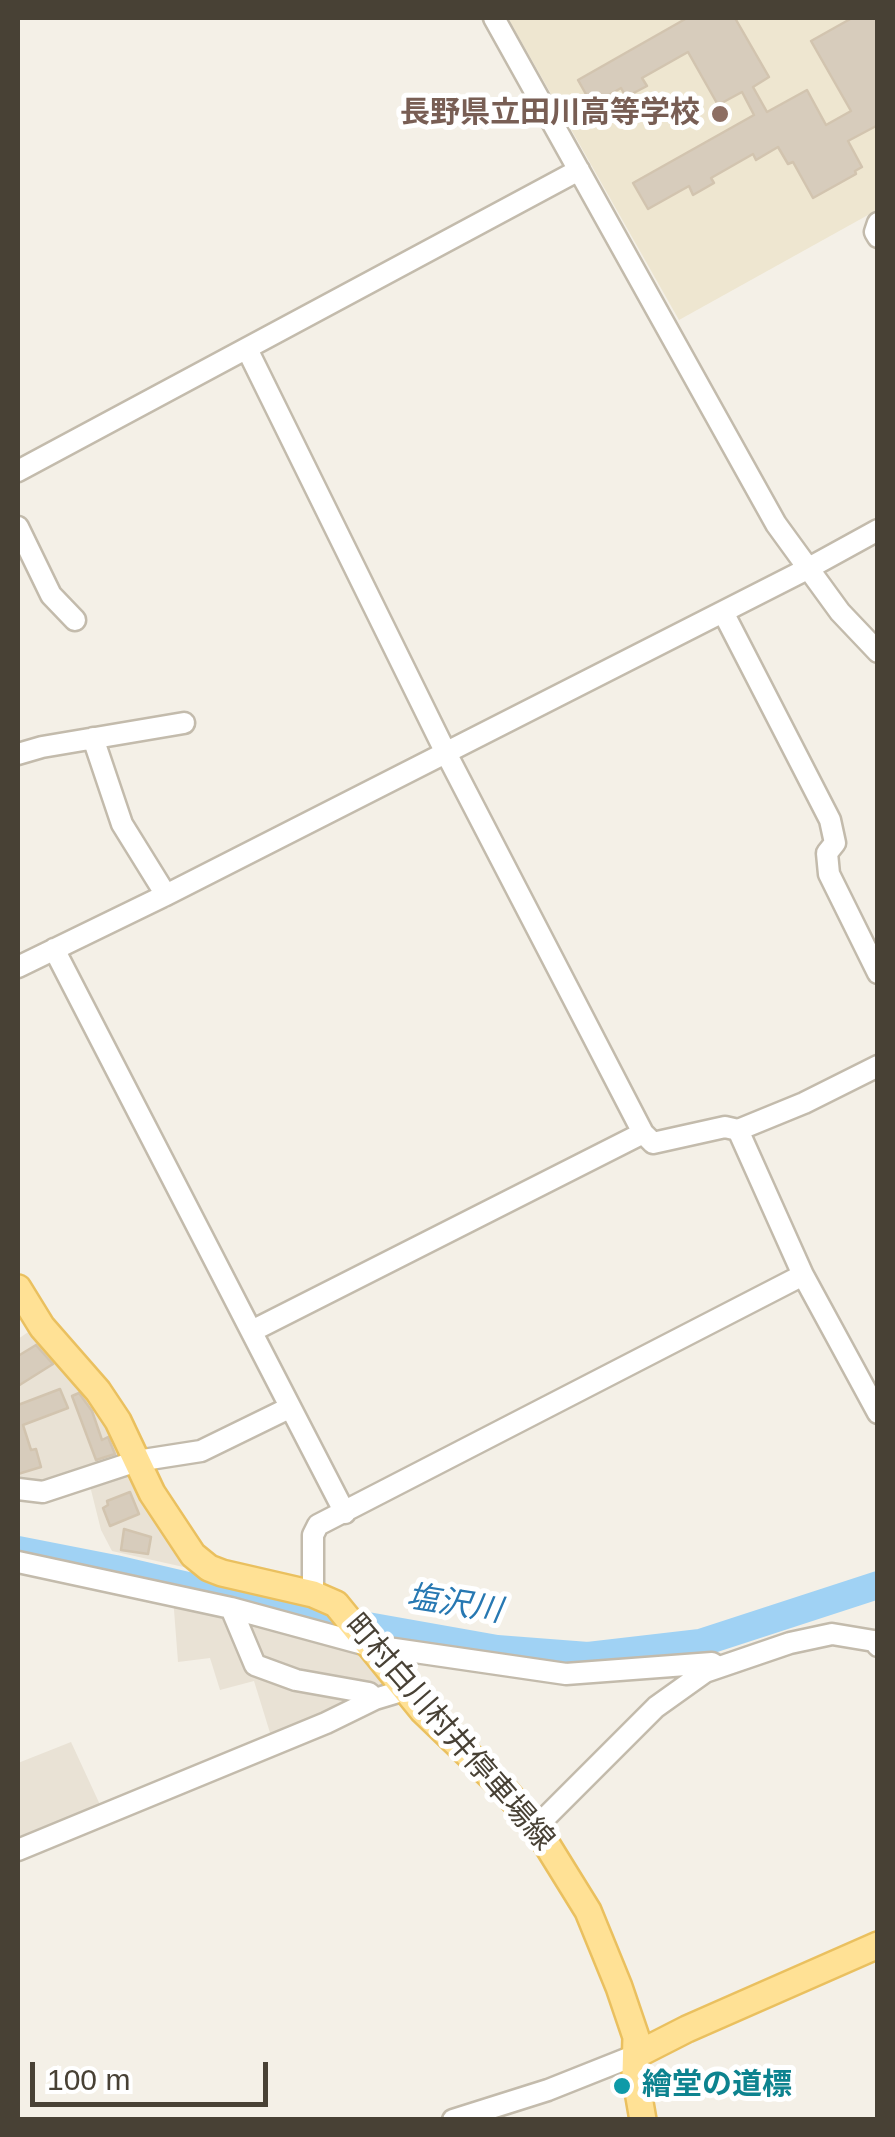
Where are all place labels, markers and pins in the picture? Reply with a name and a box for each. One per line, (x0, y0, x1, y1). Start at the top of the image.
place label: 長野県立田川高等学校 (400, 96, 700, 132)
marker: 長野県立田川高等学校 (709, 103, 731, 125)
place label: 繪堂の道標 (642, 2068, 792, 2104)
marker: 繪堂の道標 (611, 2075, 633, 2097)

